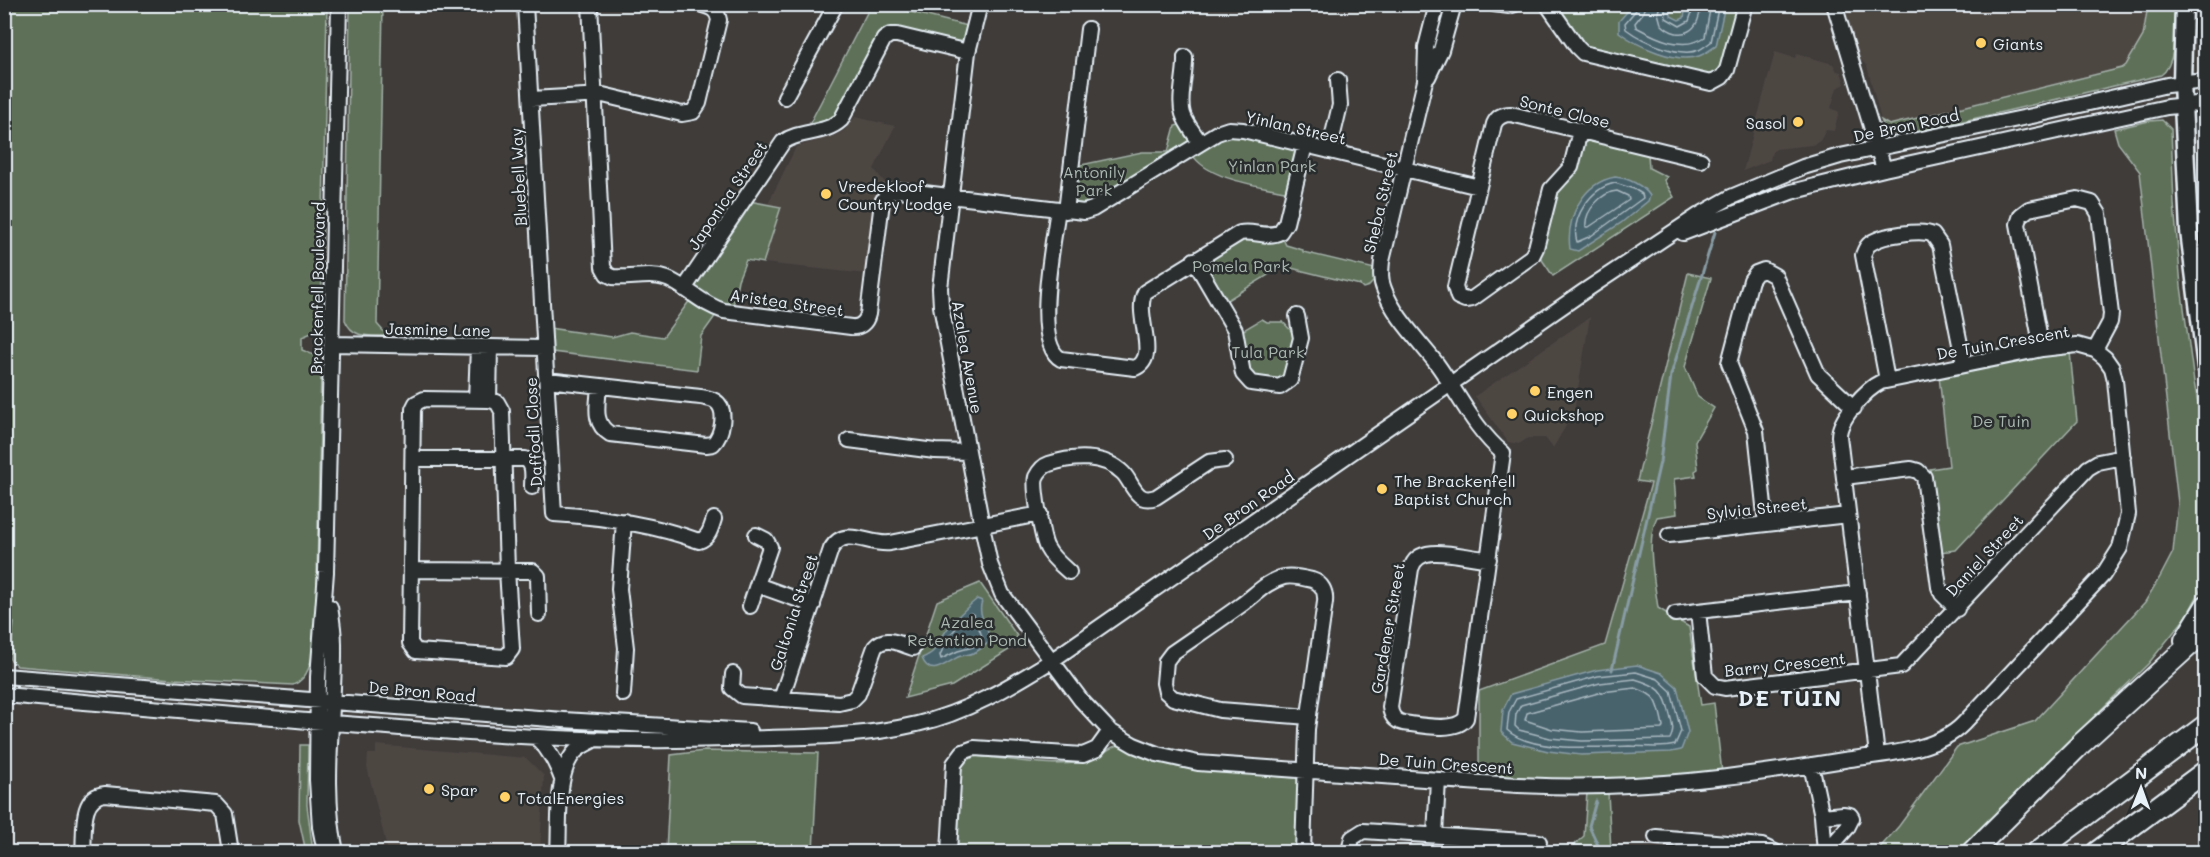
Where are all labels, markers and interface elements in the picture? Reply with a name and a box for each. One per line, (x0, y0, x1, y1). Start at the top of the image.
place label: Giants (1993, 33, 2043, 54)
marker: Giants (1974, 36, 1988, 50)
street label: Sonte Close (1518, 90, 1612, 132)
street label: De Bron Road (1851, 104, 1961, 146)
street label: Yinlan Street (1243, 105, 1349, 149)
place label: Sasol (1746, 112, 1786, 133)
marker: Sasol (1791, 115, 1805, 129)
street label: Bluebell Way (505, 127, 531, 227)
street label: Japonica Street (683, 136, 771, 254)
street label: Sheba Street (1358, 149, 1402, 255)
park label: Yinlan Park (1228, 155, 1316, 176)
park label: Antonily Park (1063, 161, 1125, 200)
place label: Vredekloof Country Lodge (838, 175, 952, 214)
marker: Vredekloof Country Lodge (819, 187, 833, 201)
street label: Brackenfell Boulevard (305, 202, 329, 374)
park label: Pomela Park (1192, 255, 1290, 276)
street label: Aristea Street (729, 284, 845, 320)
street label: Azalea Avenue (948, 299, 988, 415)
street label: Jasmine Lane (385, 318, 491, 340)
street label: De Tuin Crescent (1935, 320, 2071, 364)
park label: Tula Park (1231, 341, 1305, 362)
street label: Daffodil Close (520, 377, 546, 487)
place label: Engen (1547, 381, 1593, 402)
marker: Engen (1528, 384, 1542, 398)
place label: Quickshop (1524, 404, 1604, 425)
marker: Quickshop (1505, 407, 1519, 421)
park label: De Tuin (1972, 410, 2030, 431)
street label: De Bron Road (1198, 466, 1298, 544)
place label: The Brackenfell Baptist Church (1394, 470, 1516, 509)
marker: The Brackenfell Baptist Church (1375, 482, 1389, 496)
street label: Sylvia Street (1706, 492, 1808, 524)
street label: Daniel Street (1941, 510, 2027, 600)
street label: Galtonia Street (764, 551, 822, 673)
street label: Gardener Street (1365, 561, 1409, 695)
park label: Azalea Retention Pond (907, 611, 1027, 650)
street label: Barry Crescent (1723, 647, 1847, 681)
street label: De Bron Road (368, 676, 476, 706)
district label: DE TUIN (1738, 683, 1842, 712)
street label: De Tuin Crescent (1378, 748, 1514, 778)
north arrow (2111, 758, 2171, 818)
text: N (2135, 762, 2148, 783)
place label: Spar (441, 779, 478, 800)
marker: Spar (422, 782, 436, 796)
place label: TotalEnergies (517, 787, 624, 808)
marker: TotalEnergies (498, 790, 512, 804)

